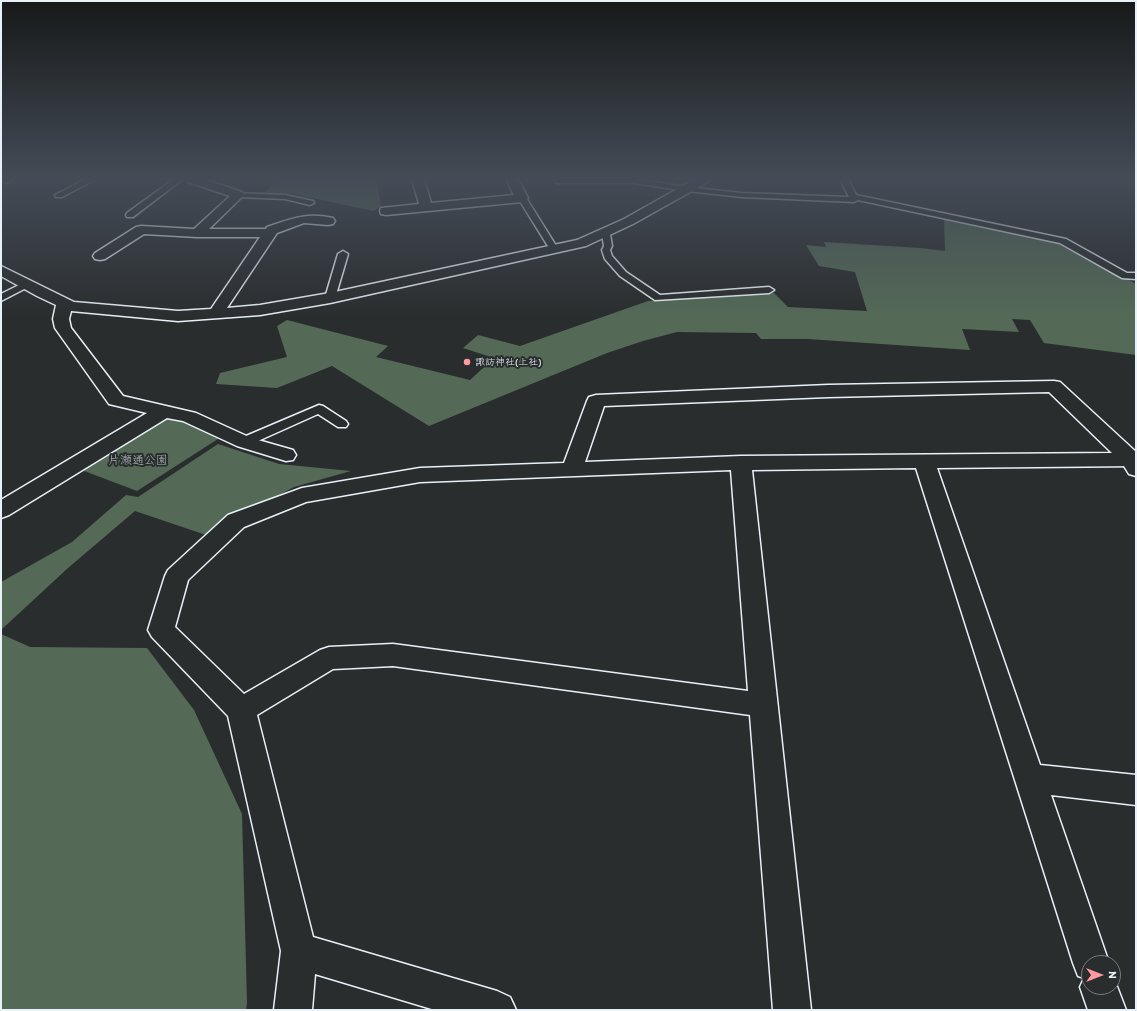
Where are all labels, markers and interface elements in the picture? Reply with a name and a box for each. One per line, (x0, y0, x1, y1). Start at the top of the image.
place label: 諏訪神社(上社) (475, 356, 542, 368)
marker: 諏訪神社(上社) (462, 357, 472, 367)
park label: 片瀬通公園 (108, 454, 168, 468)
north arrow (1081, 955, 1121, 995)
text: N (1106, 971, 1119, 979)

